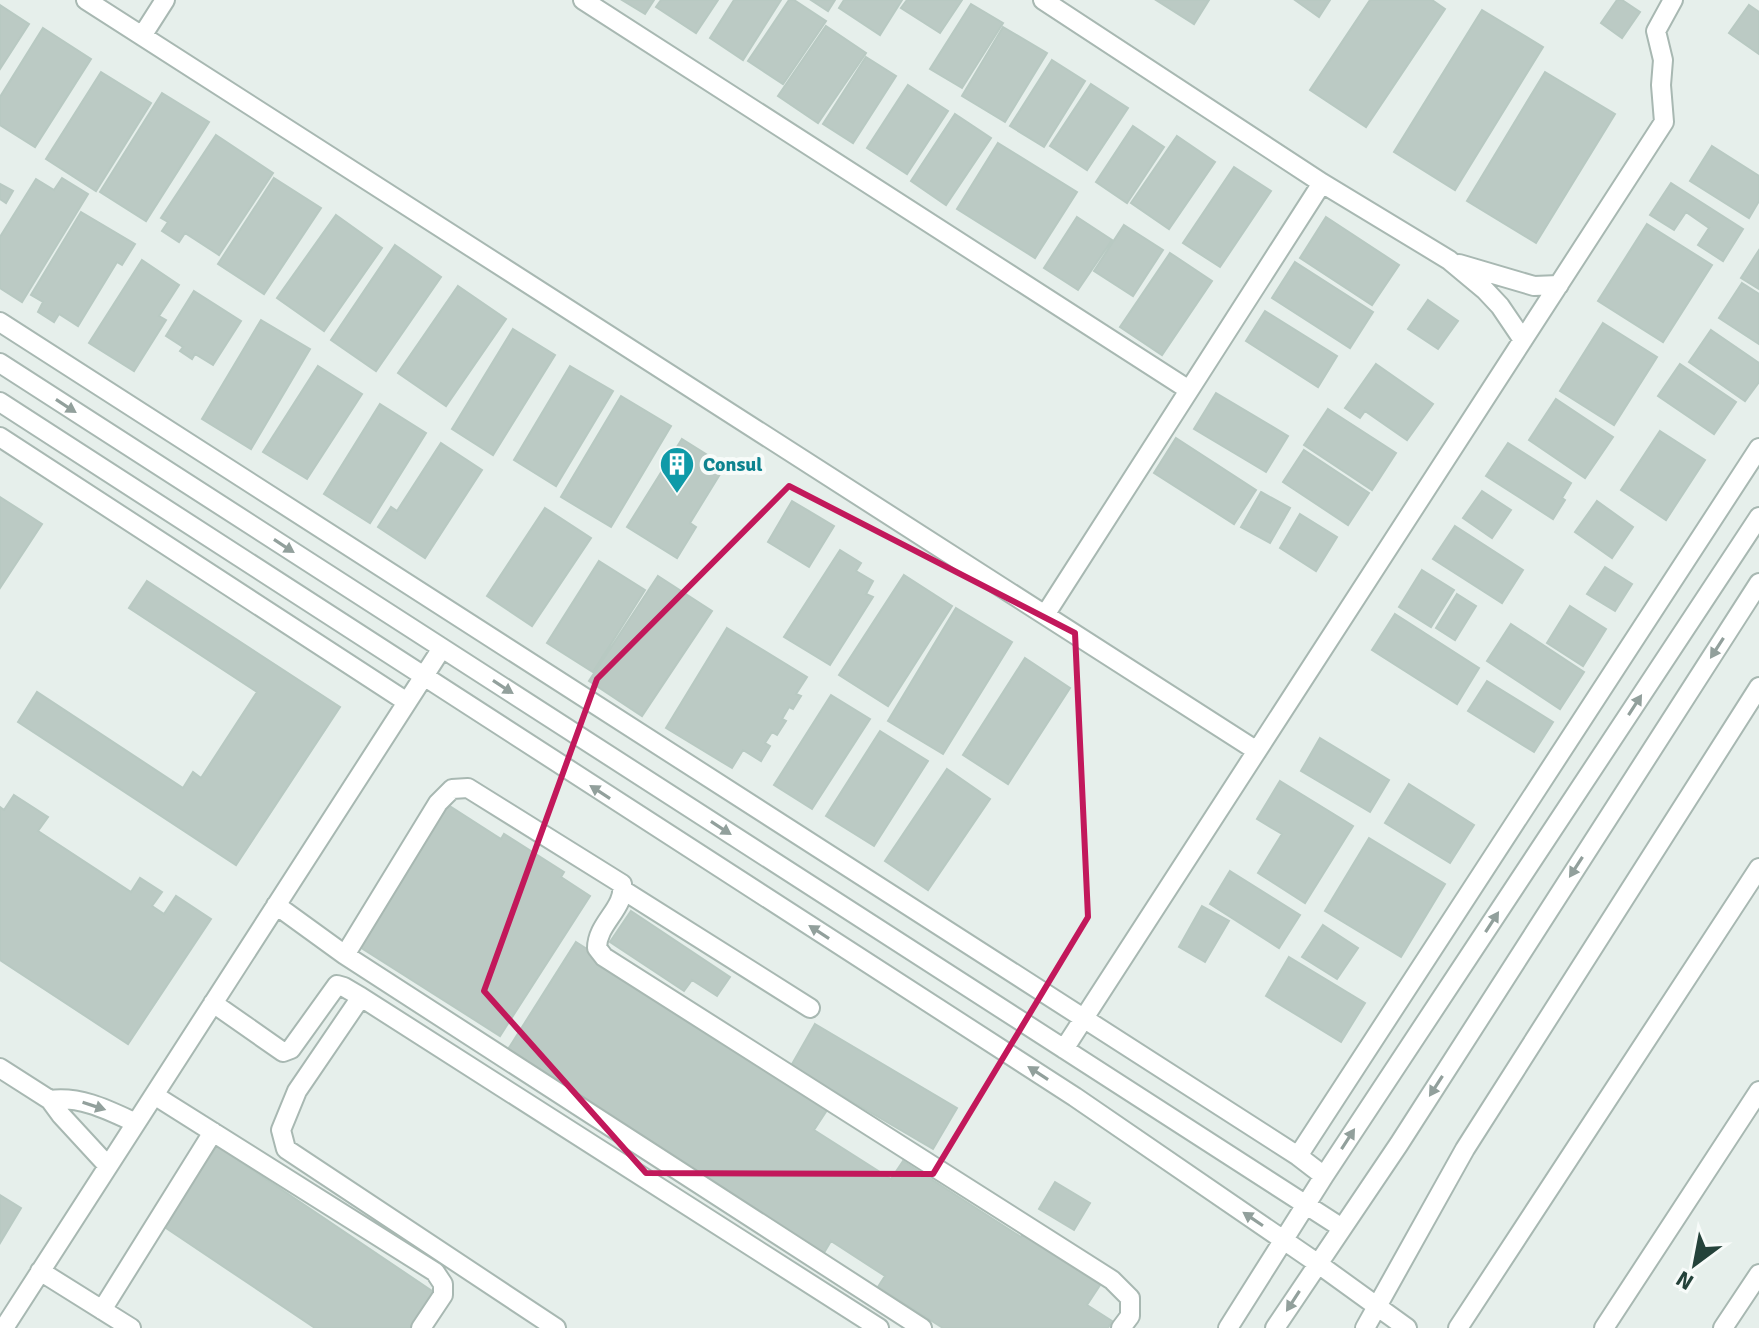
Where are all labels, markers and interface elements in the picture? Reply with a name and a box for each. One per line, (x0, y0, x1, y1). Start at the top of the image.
one-way arrow (55, 398, 76, 413)
building icon: Consul (658, 445, 696, 495)
place label: Consul (703, 452, 763, 477)
one-way arrow (273, 539, 295, 553)
one-way arrow (1709, 638, 1724, 659)
one-way arrow (492, 680, 514, 694)
one-way arrow (1627, 694, 1642, 716)
one-way arrow (590, 784, 611, 799)
one-way arrow (711, 820, 732, 835)
one-way arrow (1570, 856, 1584, 878)
one-way arrow (1484, 911, 1498, 933)
one-way arrow (808, 926, 830, 940)
one-way arrow (1027, 1066, 1048, 1081)
one-way arrow (1429, 1075, 1444, 1097)
one-way arrow (82, 1100, 106, 1112)
one-way arrow (1341, 1128, 1355, 1150)
one-way arrow (1242, 1212, 1263, 1227)
north arrow (1655, 1224, 1735, 1304)
text: N (1671, 1265, 1698, 1296)
one-way arrow (1286, 1290, 1300, 1312)

